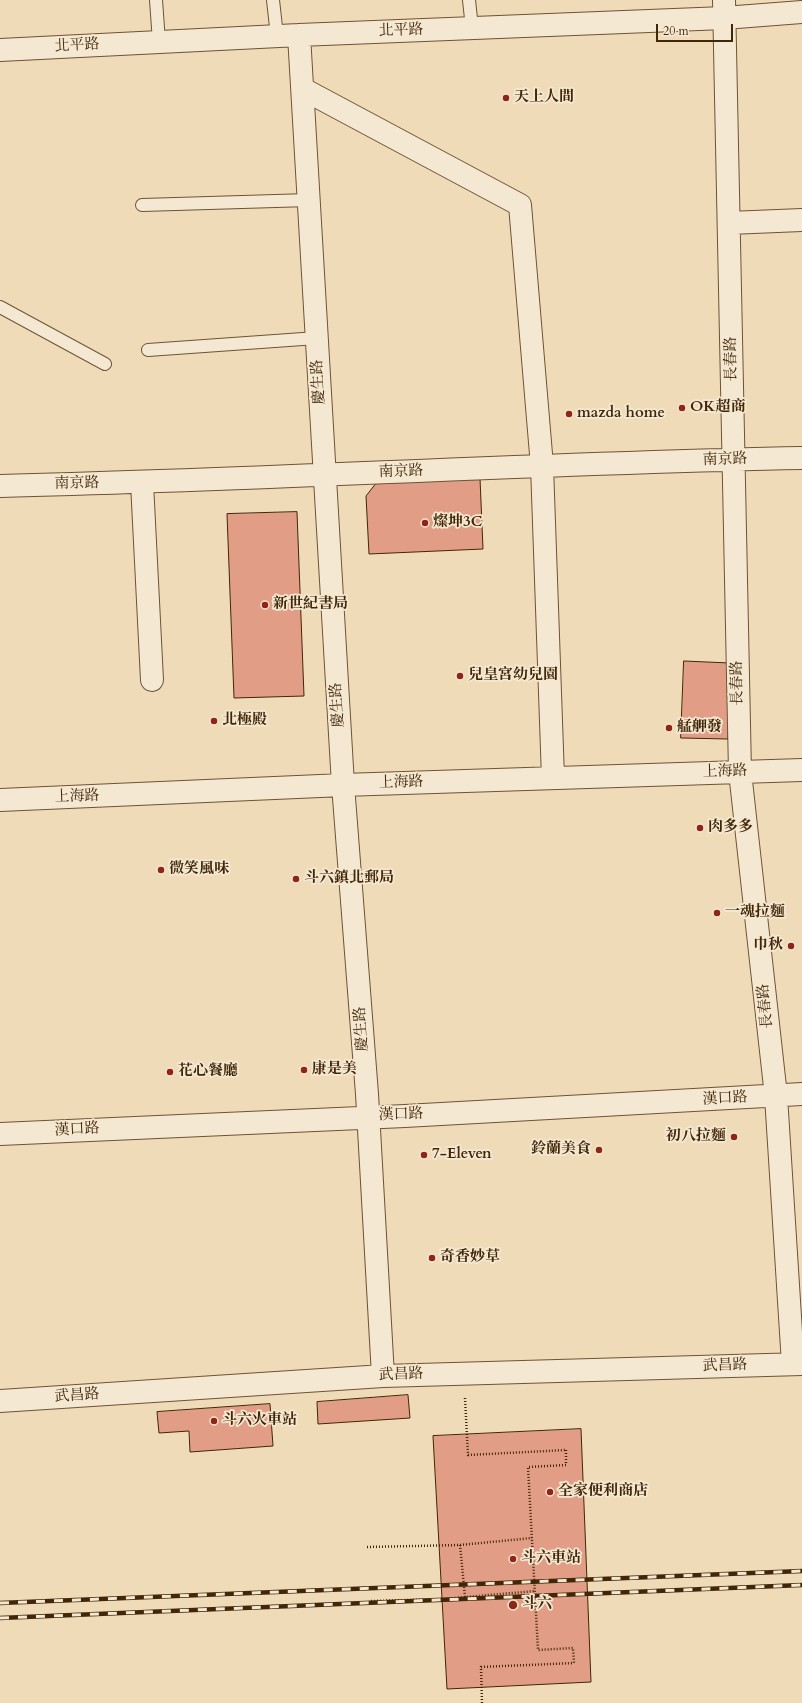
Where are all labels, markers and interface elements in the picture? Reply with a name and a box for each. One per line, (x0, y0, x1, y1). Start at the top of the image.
scale bar (658, 16, 735, 42)
street label: 北平路 (378, 21, 424, 41)
text: 20 m (663, 23, 689, 39)
street label: 北平路 (54, 36, 100, 56)
place label: 天上人間 (514, 89, 574, 107)
marker: 天上人間 (501, 93, 511, 103)
street label: 長春路 (723, 336, 741, 382)
street label: 慶生路 (309, 359, 329, 405)
place label: OK超商 (690, 399, 746, 417)
marker: OK超商 (677, 403, 687, 413)
place label: mazda home (577, 405, 665, 423)
marker: mazda home (564, 409, 574, 419)
street label: 南京路 (702, 450, 748, 470)
street label: 南京路 (378, 462, 424, 482)
street label: 南京路 (54, 475, 100, 493)
place label: 燦坤3C (433, 514, 482, 532)
marker: 燦坤3C (420, 518, 430, 528)
place label: 新世紀書局 (273, 596, 348, 614)
marker: 新世紀書局 (260, 600, 270, 610)
street label: 長春路 (729, 660, 747, 706)
place label: 兒皇宮幼兒園 (468, 667, 558, 685)
marker: 兒皇宮幼兒園 (455, 671, 465, 681)
street label: 慶生路 (327, 682, 349, 728)
place label: 北極殿 (222, 712, 267, 730)
marker: 北極殿 (209, 716, 219, 726)
place label: 艋舺發 (677, 719, 722, 737)
marker: 艋舺發 (664, 723, 674, 733)
street label: 上海路 (702, 762, 748, 782)
street label: 上海路 (378, 773, 424, 793)
street label: 上海路 (54, 787, 100, 807)
place label: 肉多多 (708, 819, 753, 837)
marker: 肉多多 (695, 823, 705, 833)
place label: 微笑風味 (169, 861, 229, 879)
marker: 微笑風味 (156, 865, 166, 875)
place label: 斗六鎮北郵局 (304, 870, 394, 888)
marker: 斗六鎮北郵局 (291, 874, 301, 884)
place label: 一魂拉麵 (725, 904, 785, 922)
marker: 一魂拉麵 (712, 908, 722, 918)
place label: 巾秋 (753, 937, 783, 955)
marker: 巾秋 (786, 941, 796, 951)
street label: 長春路 (755, 983, 777, 1029)
street label: 慶生路 (351, 1006, 373, 1052)
place label: 康是美 (312, 1061, 357, 1079)
place label: 花心餐廳 (178, 1063, 238, 1081)
marker: 康是美 (299, 1065, 309, 1075)
marker: 花心餐廳 (165, 1067, 175, 1077)
street label: 漢口路 (702, 1089, 748, 1109)
street label: 漢口路 (378, 1105, 424, 1125)
street label: 漢口路 (54, 1120, 100, 1140)
place label: 初八拉麵 (666, 1128, 726, 1146)
marker: 初八拉麵 (729, 1132, 739, 1142)
place label: 鈴蘭美食 (531, 1141, 591, 1159)
marker: 鈴蘭美食 (594, 1145, 604, 1155)
place label: 7-Eleven (432, 1146, 492, 1164)
marker: 7-Eleven (419, 1150, 429, 1160)
place label: 奇香妙草 (440, 1249, 500, 1267)
marker: 奇香妙草 (427, 1253, 437, 1263)
street label: 武昌路 (702, 1356, 748, 1376)
street label: 武昌路 (378, 1365, 424, 1385)
street label: 武昌路 (54, 1385, 100, 1407)
place label: 斗六火車站 (222, 1412, 297, 1430)
marker: 斗六火車站 (209, 1416, 219, 1426)
place label: 全家便利商店 (558, 1483, 648, 1501)
marker: 全家便利商店 (545, 1487, 555, 1497)
place label: 斗六車站 (521, 1550, 581, 1568)
marker: 斗六車站 (508, 1554, 518, 1564)
place label: 斗六 (522, 1596, 552, 1614)
marker: 斗六 (507, 1599, 519, 1611)

